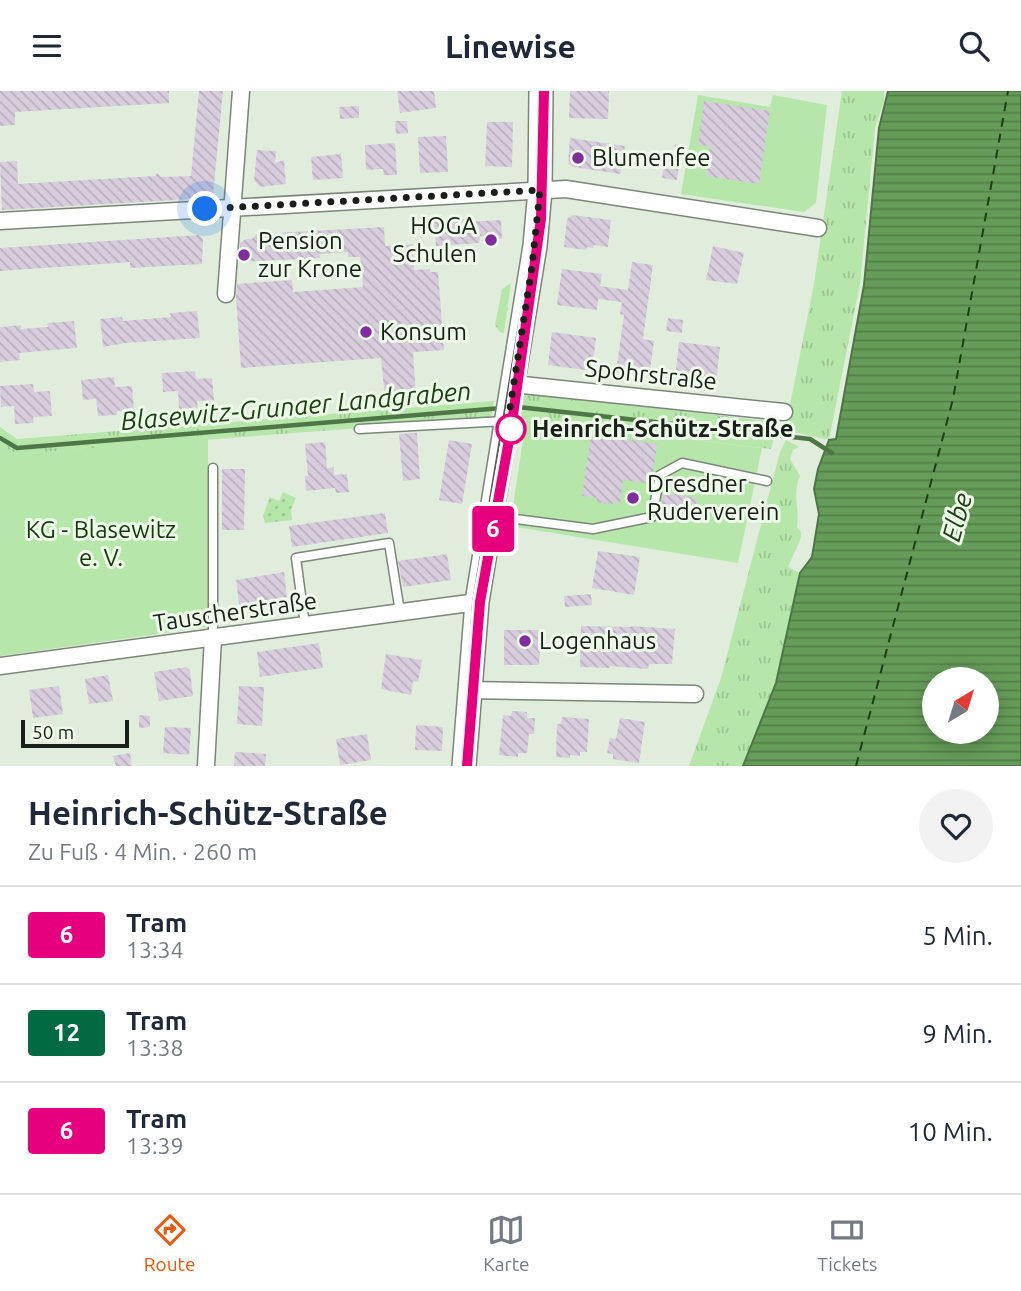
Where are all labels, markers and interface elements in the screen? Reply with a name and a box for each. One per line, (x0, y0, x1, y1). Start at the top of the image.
icon: menu (28, 27, 66, 65)
icon: search (955, 27, 993, 65)
text: Linewise (445, 28, 576, 64)
place label: Blumenfee (592, 144, 711, 171)
marker: Blumenfee (570, 150, 586, 166)
your location (187, 191, 222, 226)
place label: HOGA Schulen (393, 212, 477, 267)
place label: Pension zur Krone (258, 227, 362, 282)
marker: HOGA Schulen (483, 232, 499, 248)
marker: Pension zur Krone (236, 247, 252, 263)
place label: Konsum (380, 318, 467, 345)
marker: Konsum (358, 324, 374, 340)
street label: Spohrstraße (584, 354, 718, 395)
water label: Blasewitz‐Grunaer Landgraben (119, 376, 472, 435)
marker: Heinrich-Schütz-Straße (496, 414, 526, 444)
place label: Heinrich-Schütz-Straße (532, 415, 794, 442)
place label: Dresdner Ruderverein (647, 470, 779, 525)
water label: Elbe (936, 489, 977, 544)
marker: Dresdner Ruderverein (625, 490, 641, 506)
line badge: 6 (470, 506, 516, 552)
text: 6 (486, 515, 500, 542)
park label: KG - Blasewitz e. V. (26, 516, 176, 571)
street label: Tauscherstraße (151, 587, 319, 636)
place label: Logenhaus (539, 627, 656, 654)
marker: Logenhaus (517, 633, 533, 649)
north arrow (922, 667, 999, 744)
map controls (922, 667, 999, 744)
scale bar (21, 717, 130, 749)
text: 50 m (32, 721, 74, 743)
button: heart (919, 789, 993, 863)
text: Heinrich-Schütz-Straße (28, 794, 388, 831)
text: Zu Fuß · 4 Min. · 260 m (28, 839, 257, 864)
text: Tram (126, 908, 187, 937)
text: 6 (60, 921, 73, 948)
text: 5 Min. (922, 921, 993, 950)
text: 13:34 (126, 937, 184, 962)
text: Tram (126, 1006, 187, 1035)
text: 12 (53, 1019, 80, 1046)
text: 9 Min. (922, 1019, 993, 1048)
text: 13:38 (126, 1035, 184, 1060)
text: Tram (126, 1104, 187, 1133)
text: 6 (60, 1117, 73, 1144)
text: 10 Min. (908, 1117, 993, 1146)
text: 13:39 (126, 1133, 184, 1158)
tab: Route (144, 1211, 196, 1275)
tab: Karte (483, 1211, 530, 1275)
tab: Tickets (817, 1211, 877, 1275)

